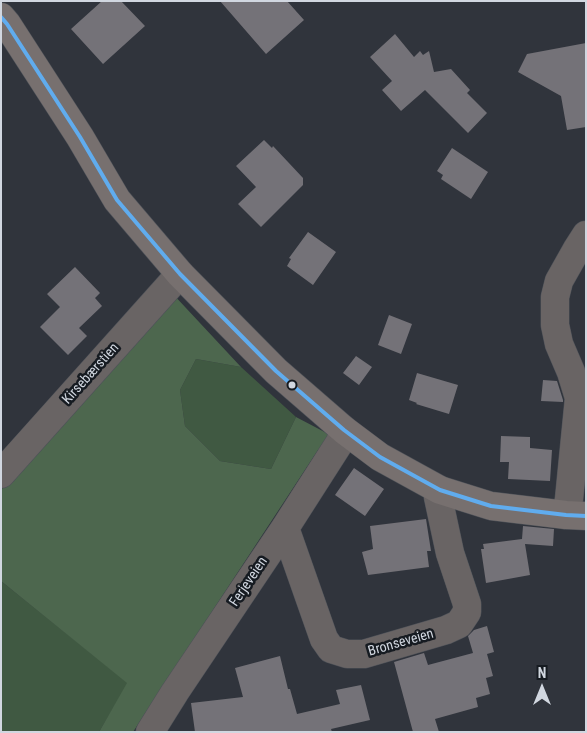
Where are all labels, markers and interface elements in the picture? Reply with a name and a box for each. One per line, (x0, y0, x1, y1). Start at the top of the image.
street label: Kirsebærstien (59, 340, 123, 408)
unlabelled marker (287, 380, 297, 390)
street label: Ferjeveien (226, 554, 272, 610)
street label: Bronseveien (366, 626, 436, 660)
north arrow (517, 663, 567, 713)
text: N (538, 665, 546, 681)

